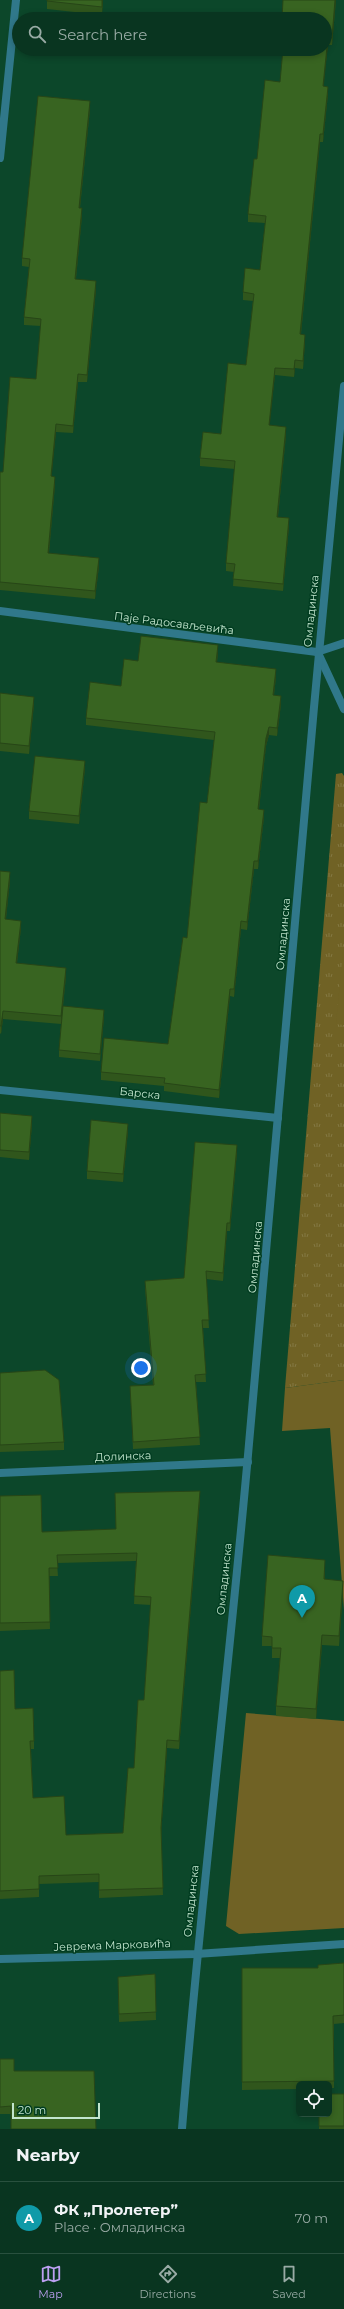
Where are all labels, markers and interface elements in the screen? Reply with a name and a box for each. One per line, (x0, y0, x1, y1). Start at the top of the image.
search box (12, 12, 332, 56)
icon: search (26, 23, 48, 45)
text: Search here (58, 25, 147, 44)
street label: Омладинска (300, 574, 322, 648)
street label: Паје Радосављевића (113, 609, 235, 637)
street label: Омладинска (273, 897, 293, 971)
street label: Барска (119, 1084, 161, 1102)
street label: Омладинска (245, 1220, 265, 1294)
your location (131, 1358, 151, 1378)
street label: Долинска (95, 1448, 151, 1464)
street label: Омладинска (213, 1542, 235, 1616)
pin: A (289, 1585, 315, 1618)
street label: Омладинска (180, 1864, 202, 1938)
street label: Јеврема Марковића (53, 1936, 171, 1954)
map controls (296, 2081, 332, 2117)
button: locate (296, 2081, 332, 2117)
scale bar (12, 2101, 100, 2120)
text: 20 m (18, 2103, 46, 2117)
text: Nearby (16, 2145, 80, 2165)
text: ФК „Пролетер” (54, 2200, 178, 2219)
text: A (24, 2210, 34, 2226)
text: 70 m (295, 2210, 328, 2226)
text: Place · Омладинска (54, 2219, 185, 2235)
tab: Map (38, 2263, 63, 2301)
tab: Directions (140, 2263, 196, 2301)
tab: Saved (273, 2263, 306, 2301)

